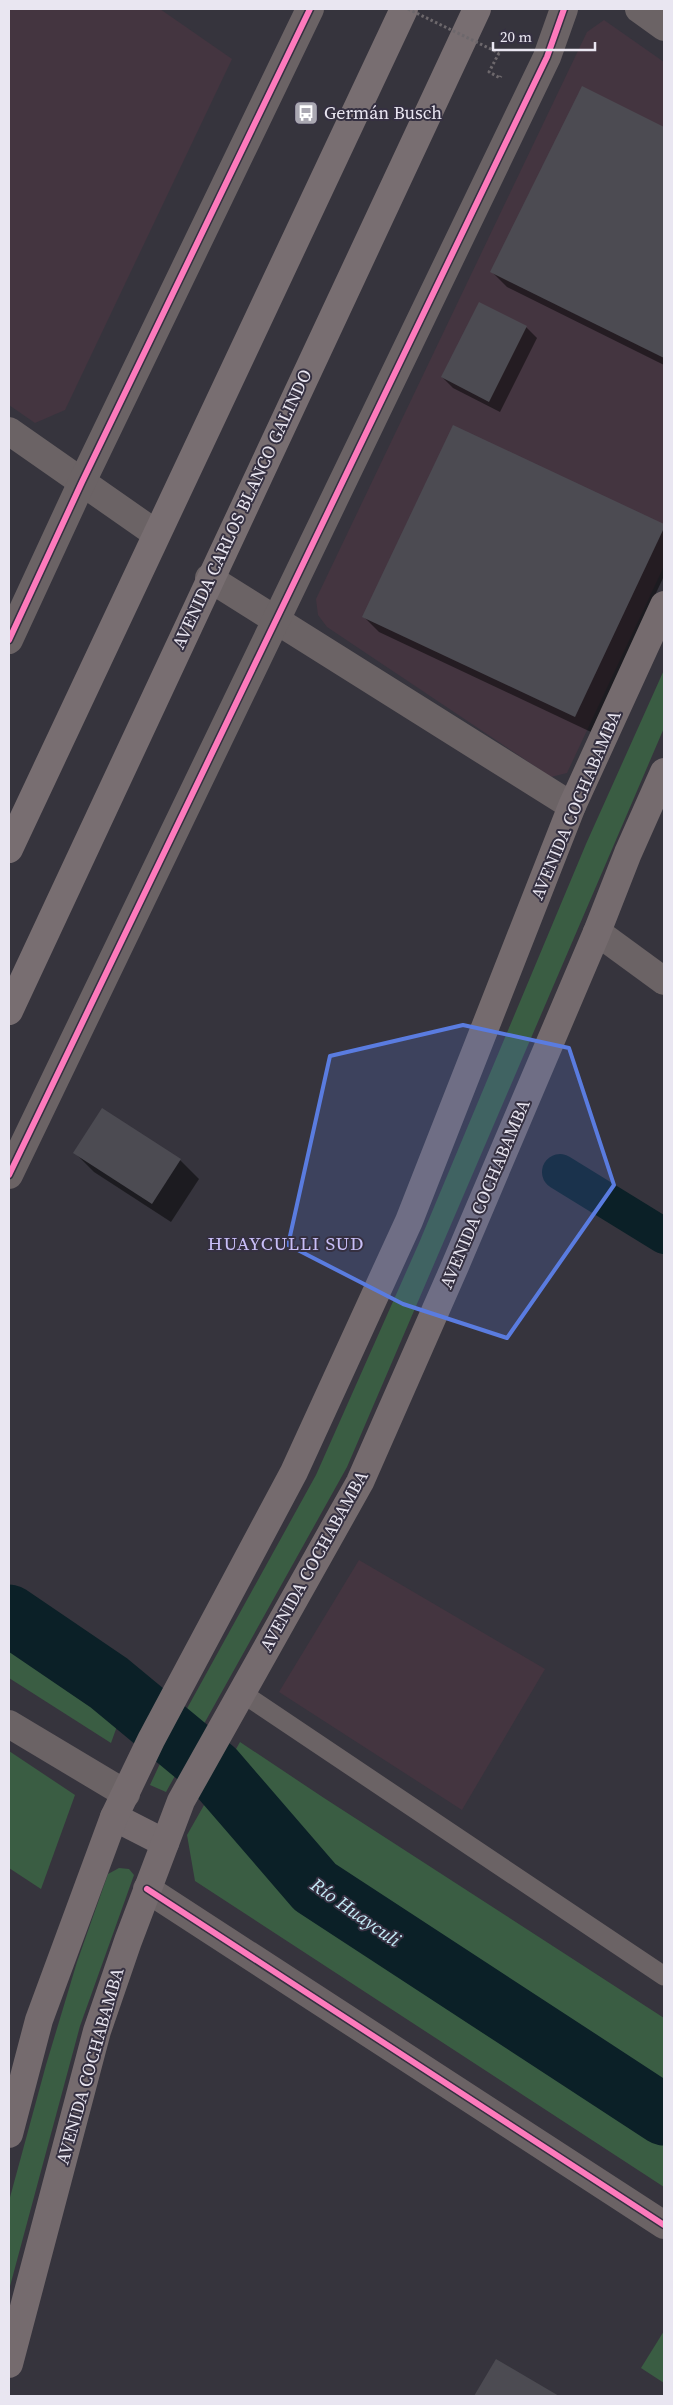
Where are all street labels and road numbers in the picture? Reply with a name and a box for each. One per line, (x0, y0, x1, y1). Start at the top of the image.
street label: AVENIDA CARLOS BLANCO GALINDO (166, 365, 318, 653)
street label: AVENIDA COCHABAMBA (524, 706, 627, 903)
street label: AVENIDA COCHABAMBA (433, 1095, 536, 1292)
street label: AVENIDA COCHABAMBA (253, 1466, 374, 1656)
street label: AVENIDA COCHABAMBA (49, 1965, 130, 2167)

